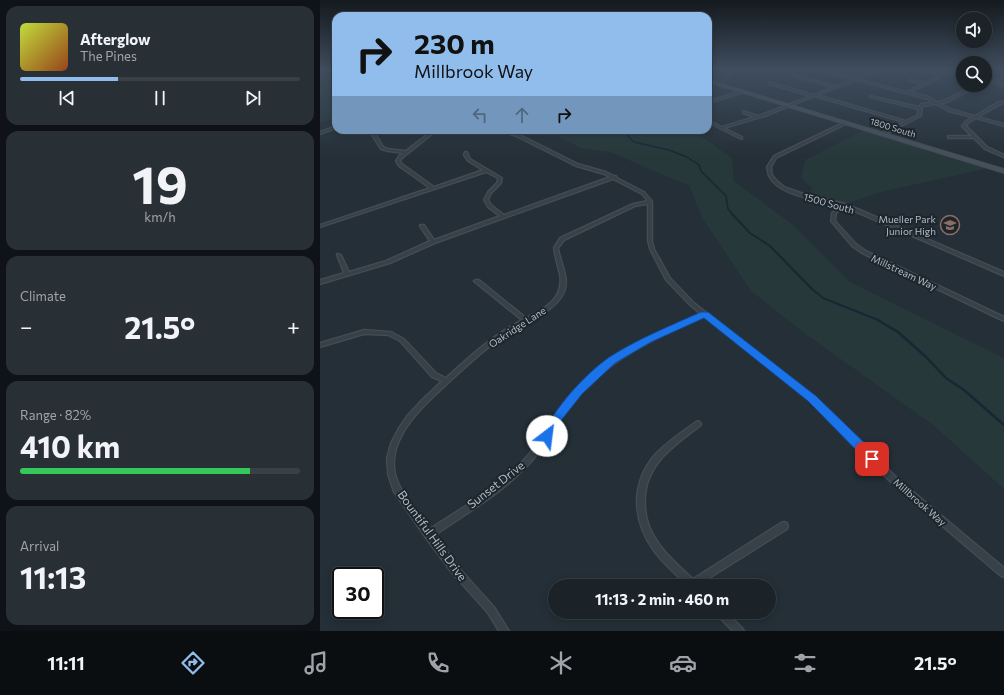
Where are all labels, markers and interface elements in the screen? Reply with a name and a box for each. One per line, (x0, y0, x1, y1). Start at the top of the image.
map controls (956, 12, 992, 92)
button: sound (956, 12, 992, 48)
text: 230 m (414, 26, 495, 60)
icon: right (348, 28, 400, 80)
text: Afterglow (80, 30, 150, 48)
text: The Pines (80, 48, 137, 64)
button: search (956, 56, 992, 92)
text: Millbrook Way (414, 60, 533, 82)
icon: previous (56, 87, 78, 109)
icon: pause (149, 87, 171, 109)
icon: next (242, 87, 264, 109)
icon: left (469, 104, 491, 126)
icon: ahead (511, 104, 533, 126)
icon: right (553, 104, 575, 126)
street label: 1800 South (869, 115, 917, 140)
text: 19 (132, 151, 188, 215)
street label: 1500 South (802, 190, 856, 216)
text: km/h (144, 209, 176, 225)
place label: Mueller Park Junior High (878, 213, 937, 237)
school or university icon: Mueller Park Junior High (939, 214, 961, 236)
street label: Millstream Way (869, 252, 939, 292)
text: Climate (20, 288, 66, 304)
street label: Oakridge Lane (486, 304, 548, 350)
text: 21.5° (124, 308, 195, 345)
text: − (20, 313, 33, 340)
text: + (287, 313, 300, 340)
text: Range · 82% (20, 407, 91, 423)
position arrow (526, 415, 568, 457)
text: 410 km (20, 427, 120, 464)
pin (855, 442, 889, 476)
icon: arrive (861, 448, 883, 470)
street label: Sunset Drive (464, 458, 527, 511)
street label: Millbrook Way (891, 476, 949, 528)
street label: Bountiful Hills Drive (395, 488, 470, 583)
text: Arrival (20, 538, 59, 554)
text: 11:13 (20, 558, 86, 595)
speed limit sign: 30 (332, 567, 384, 619)
text: 11:13 · 2 min · 460 m (595, 590, 729, 608)
icon: directions (179, 649, 207, 677)
icon: music (302, 649, 330, 677)
icon: phone (424, 649, 452, 677)
icon: climate (547, 649, 575, 677)
icon: car (669, 649, 697, 677)
icon: filters (791, 649, 819, 677)
text: 11:11 (47, 652, 85, 674)
text: 21.5° (914, 652, 957, 674)

